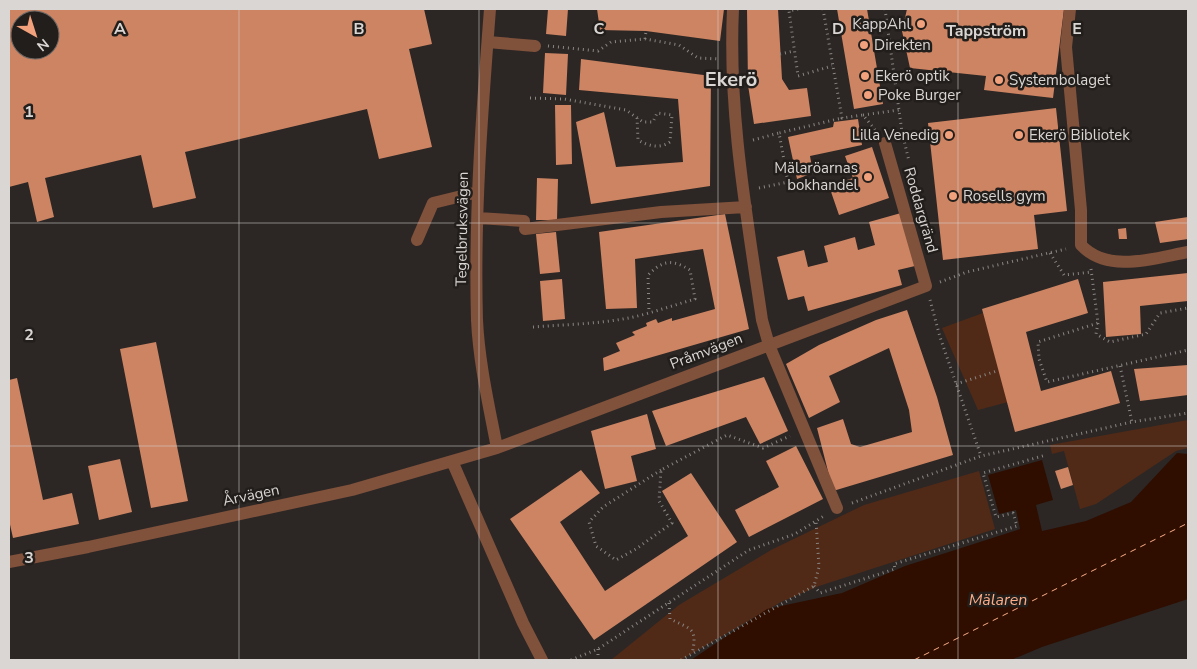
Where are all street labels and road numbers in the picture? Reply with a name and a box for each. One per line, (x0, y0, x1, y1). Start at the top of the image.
street label: Roddargränd (899, 165, 943, 255)
street label: Tegelbruksvägen (451, 171, 473, 287)
street label: Pråmvägen (667, 328, 745, 374)
street label: Årvägen (221, 478, 281, 511)

